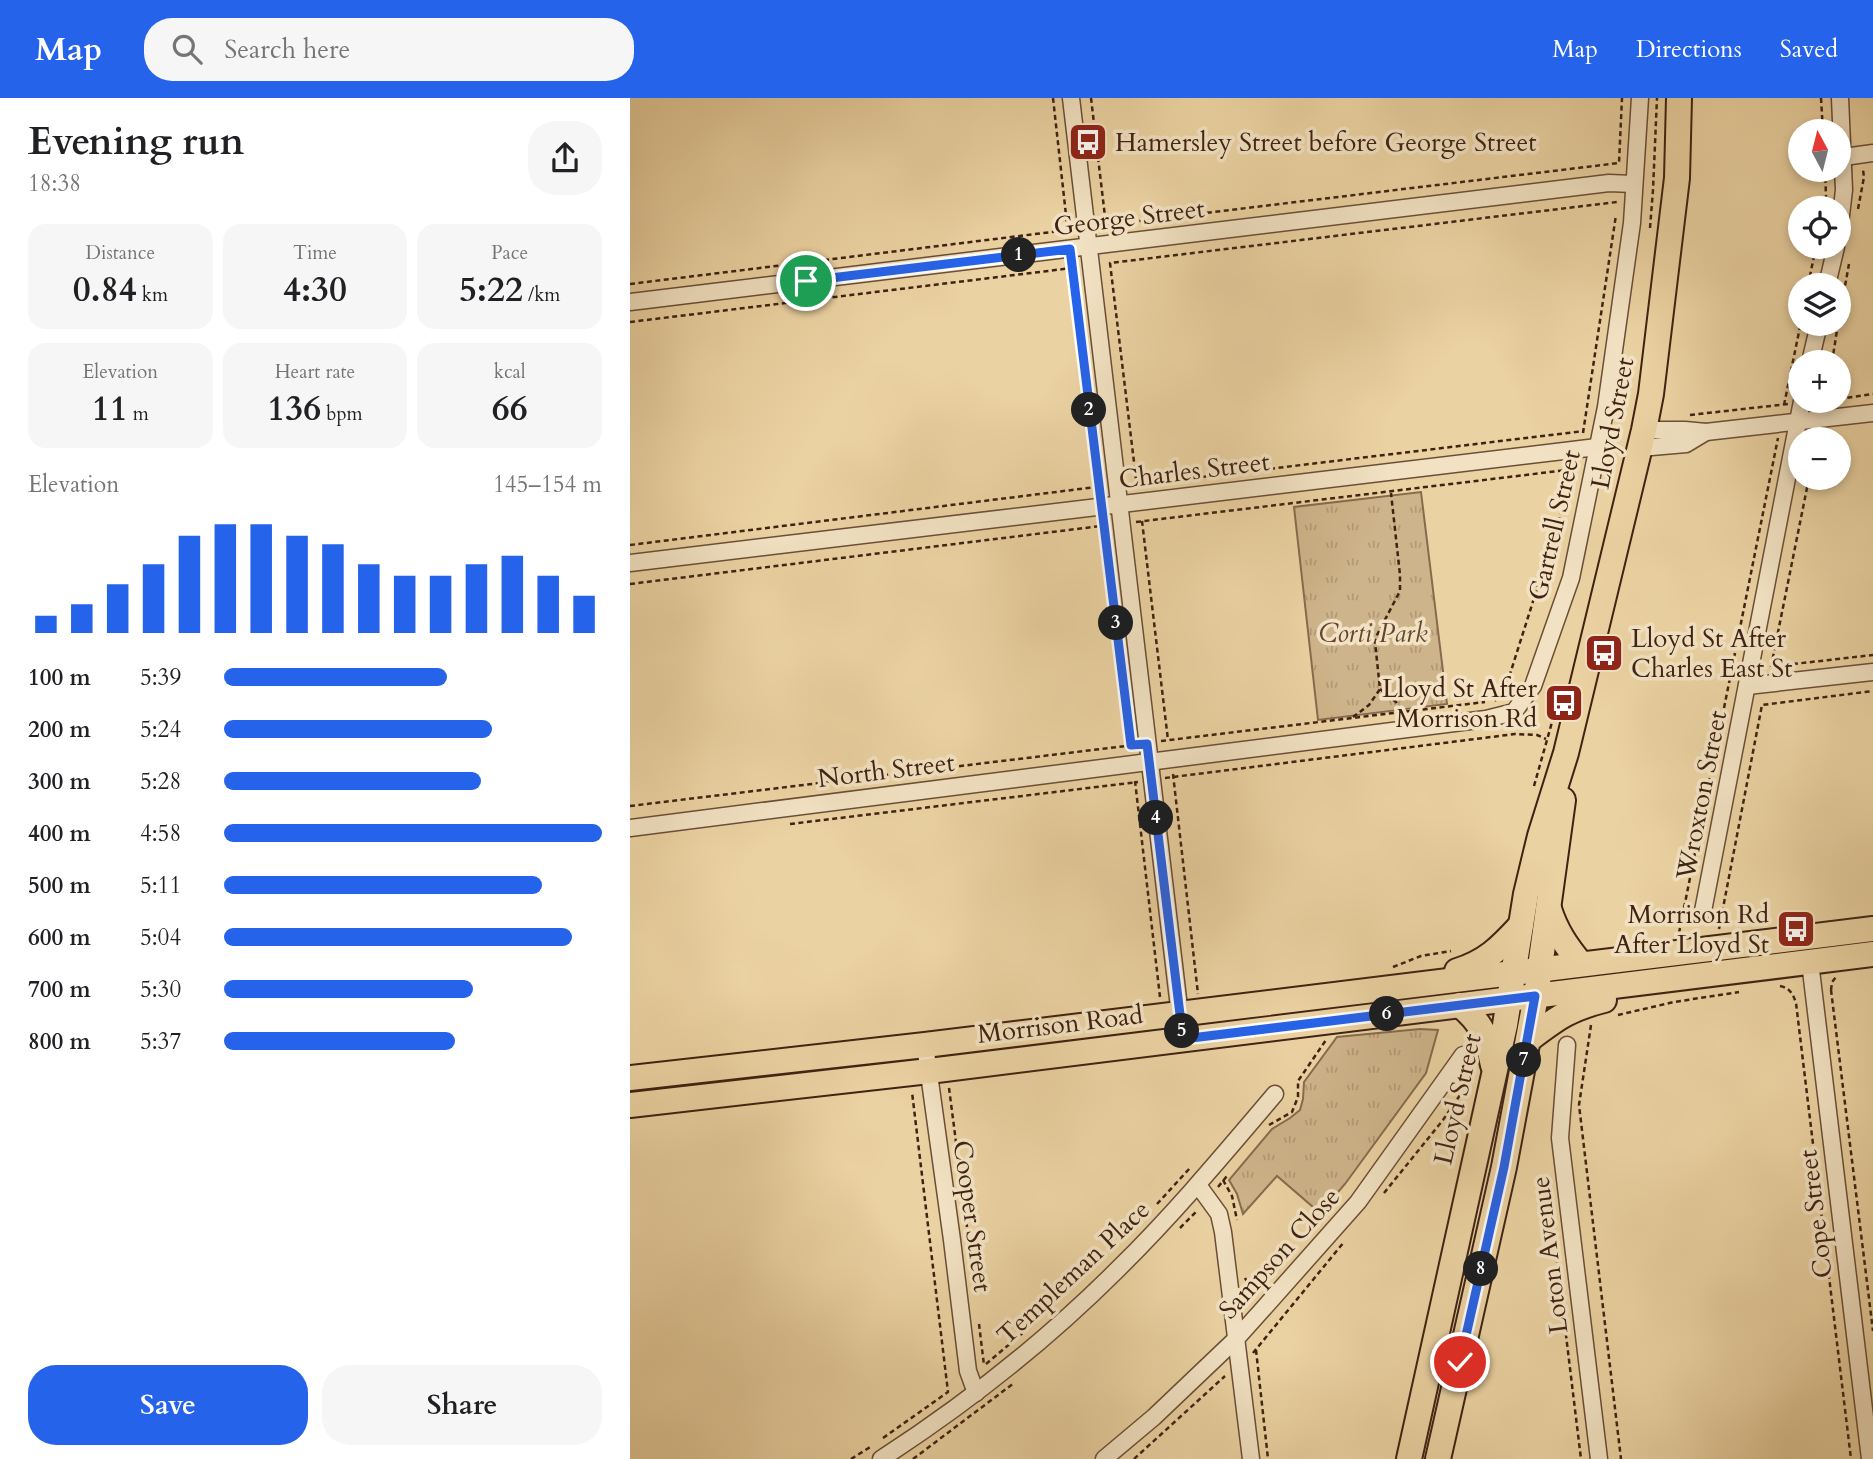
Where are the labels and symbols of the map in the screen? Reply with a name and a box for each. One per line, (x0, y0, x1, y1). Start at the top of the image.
north arrow (1788, 119, 1852, 182)
bus stop icon: Hamersley Street before George Street (1067, 121, 1109, 163)
place label: Hamersley Street before George Street (1115, 125, 1536, 160)
street label: George Street (1052, 191, 1207, 244)
pin: 1 (1002, 238, 1036, 272)
pin (776, 251, 836, 311)
street label: Lloyd Street (1583, 354, 1642, 492)
pin: 2 (1072, 392, 1106, 428)
street label: Charles Street (1117, 444, 1271, 497)
street label: Gartrell Street (1520, 446, 1589, 604)
pin: 3 (1098, 606, 1134, 640)
park label: Corti Park (1319, 616, 1428, 651)
place label: Lloyd St After Charles East St (1631, 621, 1792, 686)
bus stop icon: Lloyd St After Charles East St (1583, 632, 1625, 674)
place label: Lloyd St After Morrison Rd (1382, 671, 1538, 736)
bus stop icon: Lloyd St After Morrison Rd (1543, 682, 1585, 724)
street label: Wroxton Street (1668, 707, 1735, 884)
street label: North Street (816, 745, 957, 796)
pin: 4 (1138, 800, 1174, 836)
place label: Morrison Rd After Lloyd St (1614, 897, 1769, 962)
bus stop icon: Morrison Rd After Lloyd St (1775, 908, 1817, 950)
pin: 6 (1370, 996, 1404, 1032)
street label: Morrison Road (975, 997, 1145, 1052)
pin: 5 (1164, 1014, 1200, 1048)
street label: Lloyd Street (1425, 1030, 1490, 1168)
pin: 7 (1506, 1042, 1542, 1077)
street label: Cooper Street (945, 1138, 1000, 1294)
street label: Cope Street (1790, 1148, 1841, 1280)
street label: Loton Avenue (1522, 1174, 1577, 1336)
street label: Sampson Close (1211, 1180, 1348, 1327)
street label: Templeman Place (989, 1192, 1157, 1352)
pin: 8 (1464, 1252, 1498, 1286)
pin (1430, 1332, 1490, 1392)

